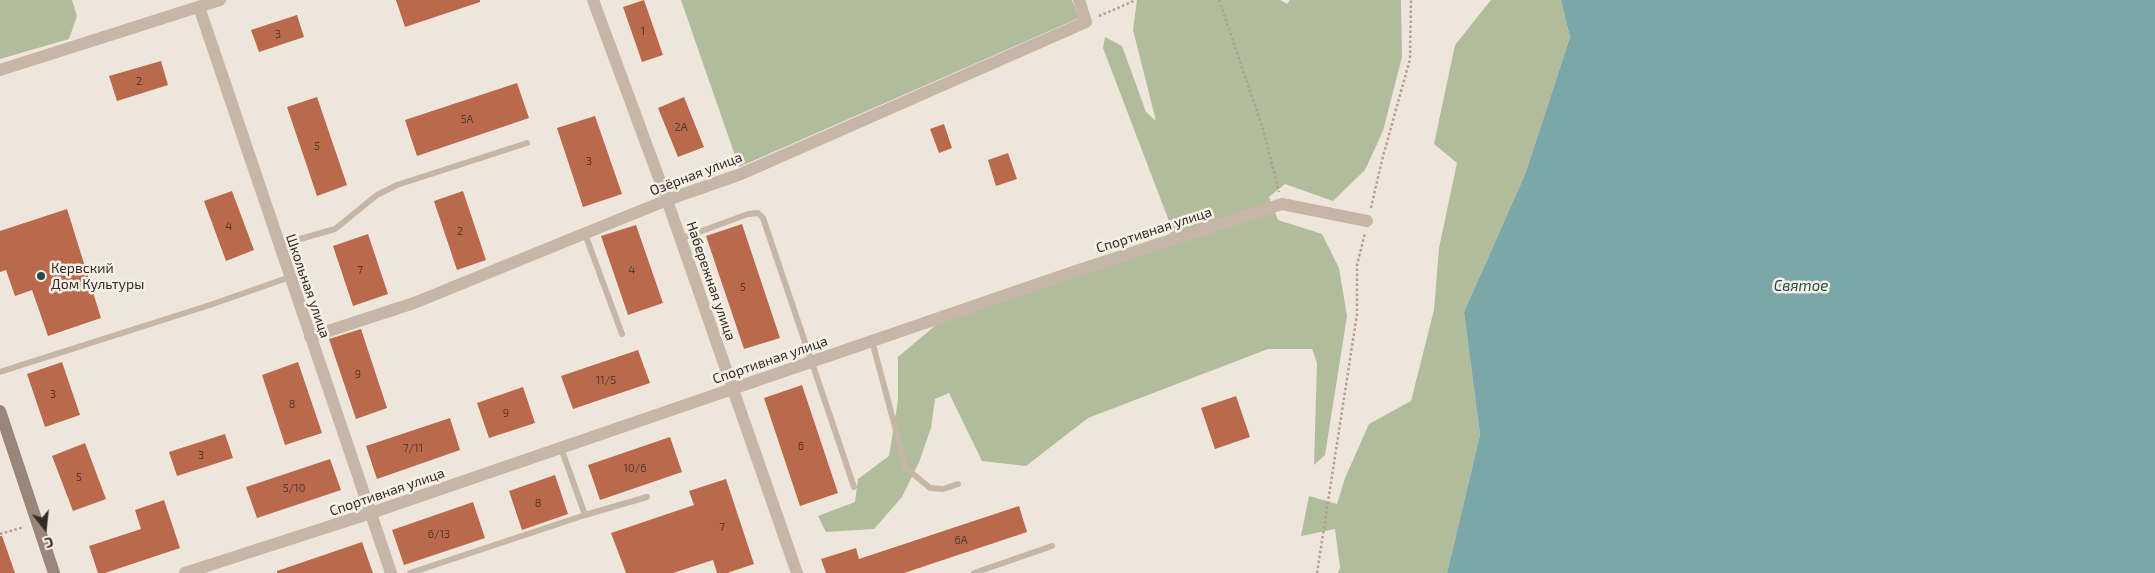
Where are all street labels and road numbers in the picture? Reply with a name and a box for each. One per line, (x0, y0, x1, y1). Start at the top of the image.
street label: Озёрная улица (647, 149, 745, 199)
street label: Спортивная улица (1094, 203, 1214, 257)
street label: Набережная улица (683, 219, 739, 343)
street label: Школьная улица (282, 232, 334, 340)
street label: Спортивная улица (710, 332, 830, 388)
street label: Спортивная улица (327, 464, 447, 520)

